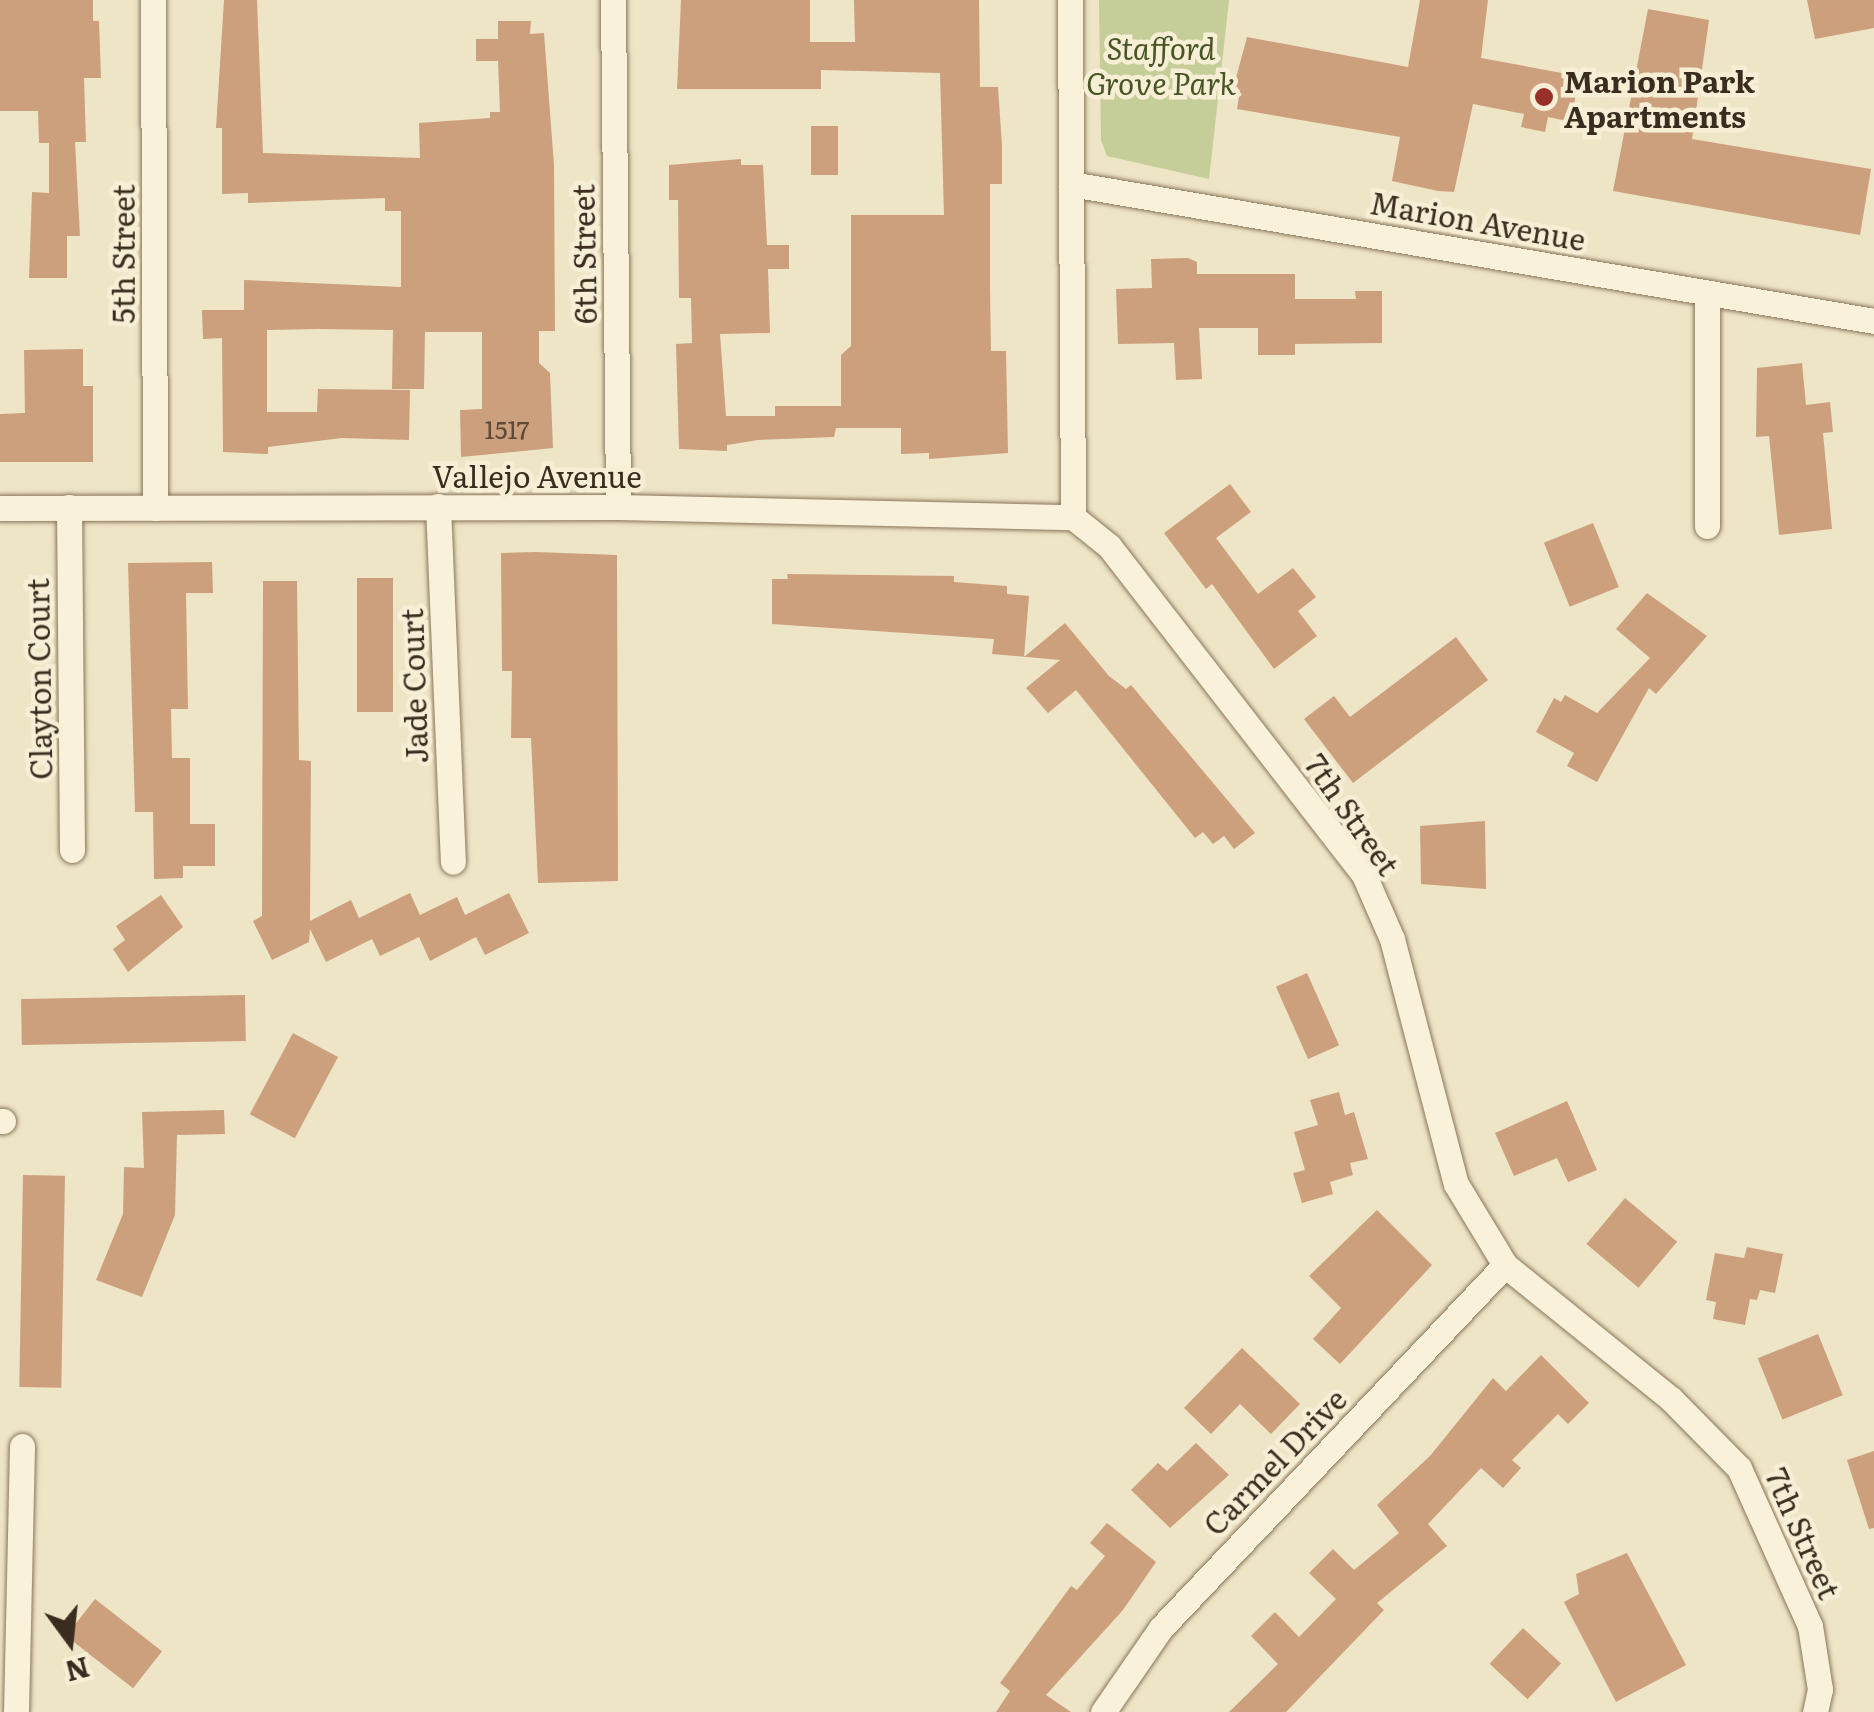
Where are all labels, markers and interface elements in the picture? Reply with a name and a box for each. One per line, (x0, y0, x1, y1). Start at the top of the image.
park label: Stafford Grove Park (1086, 29, 1236, 100)
place label: Marion Park Apartments (1564, 62, 1755, 132)
marker: Marion Park Apartments (1533, 86, 1555, 108)
street label: Marion Avenue (1368, 183, 1588, 257)
street label: 5th Street (104, 184, 140, 324)
street label: 6th Street (564, 184, 602, 324)
house number: 1517 (485, 414, 529, 444)
street label: Vallejo Avenue (432, 457, 642, 493)
street label: Clayton Court (18, 578, 58, 780)
street label: Jade Court (392, 608, 434, 764)
street label: 7th Street (1298, 747, 1408, 881)
street label: Carmel Drive (1195, 1380, 1353, 1542)
street label: 7th Street (1759, 1462, 1849, 1604)
north arrow (20, 1592, 120, 1692)
text: N (61, 1648, 95, 1694)

